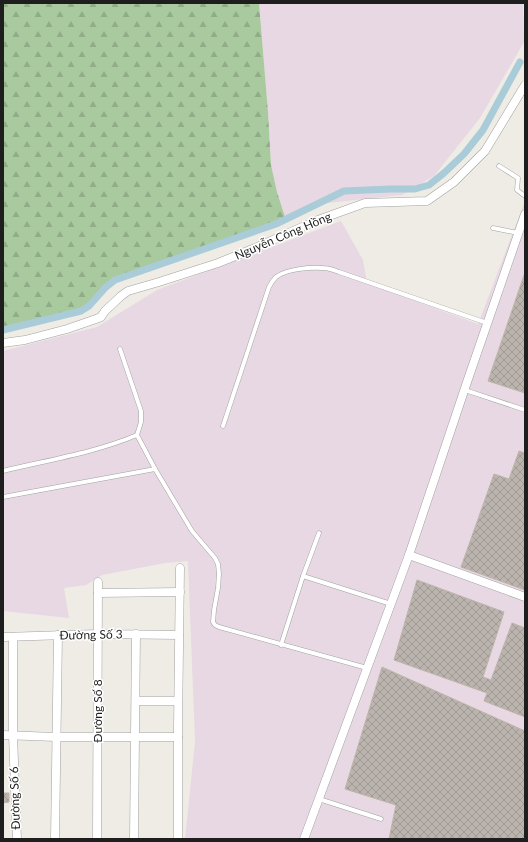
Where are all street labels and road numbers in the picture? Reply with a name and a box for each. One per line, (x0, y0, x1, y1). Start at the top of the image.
street label: Nguyễn Công Hồng (232, 208, 333, 263)
street label: Đường Số 3 (59, 626, 123, 643)
street label: Đường Số 8 (90, 679, 105, 743)
street label: Đường Số 6 (6, 766, 23, 830)

